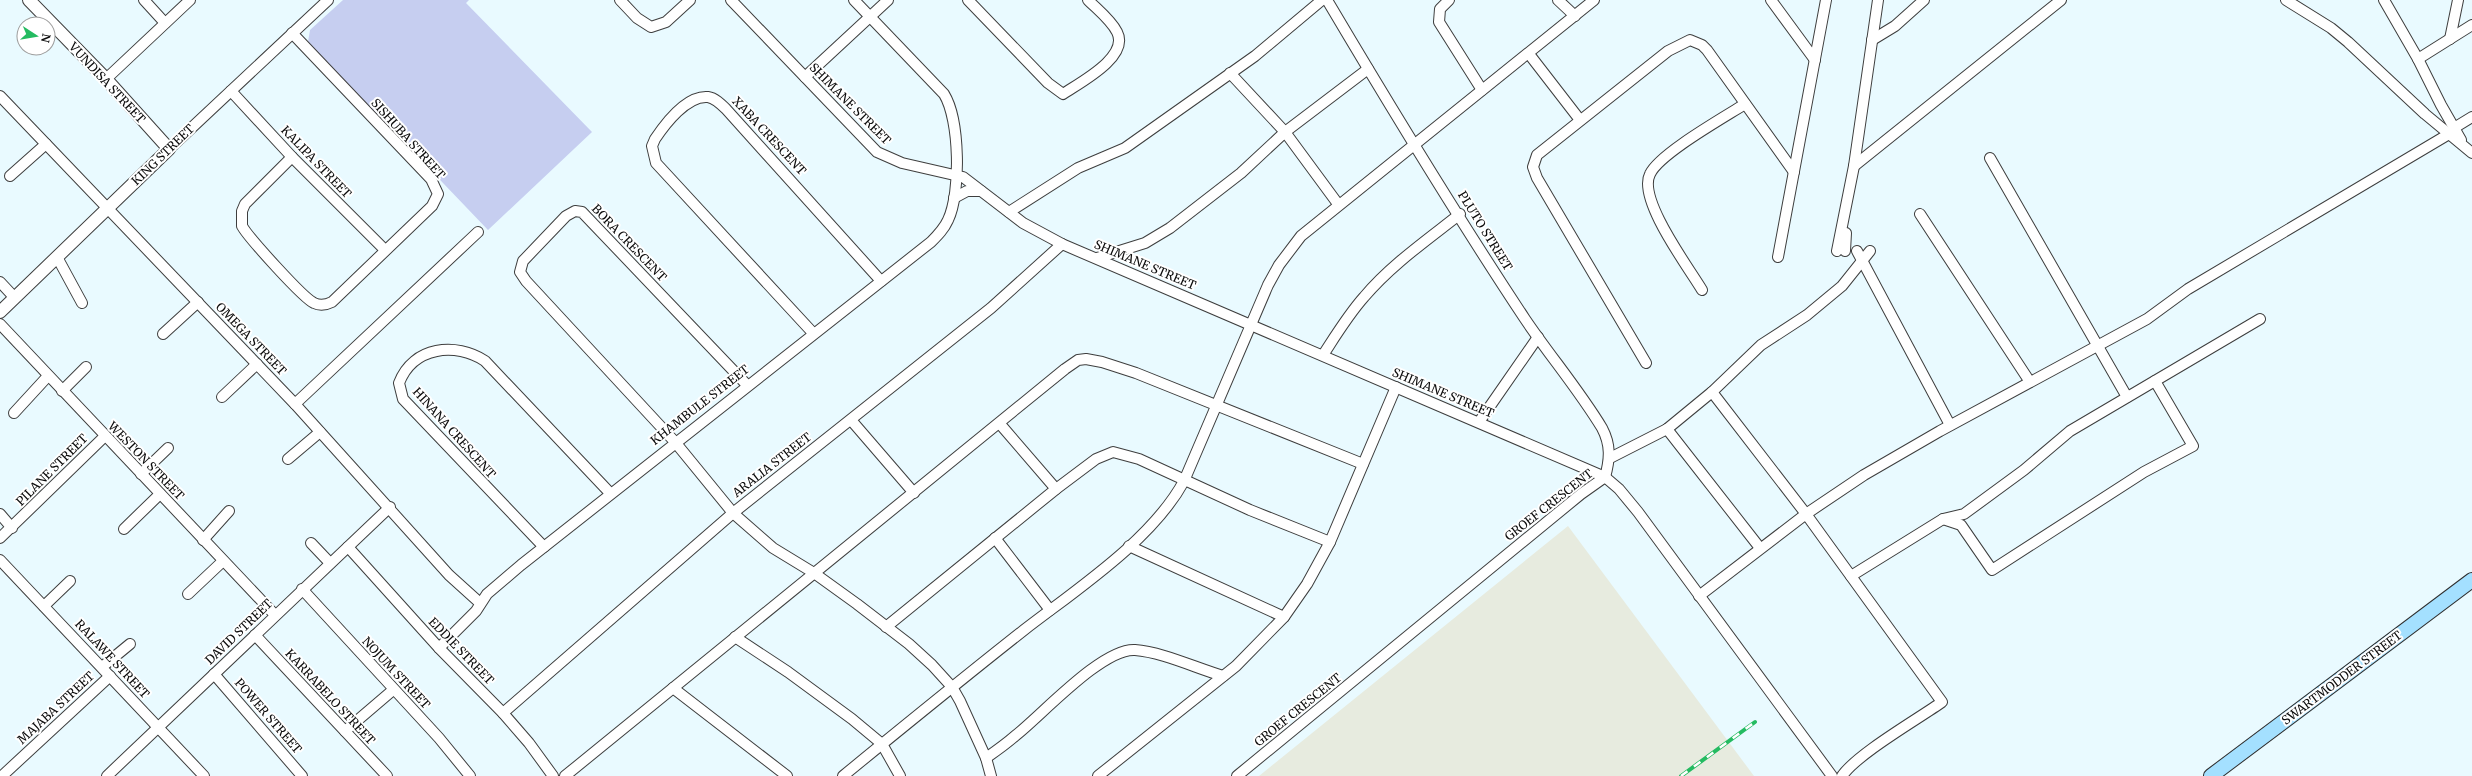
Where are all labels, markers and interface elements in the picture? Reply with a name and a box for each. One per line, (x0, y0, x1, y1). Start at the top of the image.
north arrow (16, 16, 56, 56)
text: N (38, 32, 54, 44)
street label: VUNDISA STREET (65, 38, 149, 127)
street label: SHIMANE STREET (807, 60, 895, 148)
street label: XABA CRESCENT (729, 94, 810, 178)
street label: SISHUBA STREET (368, 95, 449, 183)
street label: KING STREET (128, 121, 198, 188)
street label: KALIPA STREET (278, 122, 355, 201)
street label: PLUTO STREET (1455, 188, 1516, 274)
street label: BORA CRESCENT (589, 201, 670, 285)
street label: SHIMANE STREET (1092, 236, 1199, 293)
street label: OMEGA STREET (213, 299, 290, 379)
street label: KHAMBULE STREET (647, 361, 753, 448)
street label: SHIMANE STREET (1390, 364, 1497, 421)
street label: HINANA CRESCENT (410, 384, 499, 482)
street label: WESTON STREET (104, 418, 188, 503)
street label: ARALIA STREET (728, 429, 815, 501)
street label: PILANE STREET (13, 430, 91, 509)
street label: GROEF CRESCENT (1502, 465, 1596, 544)
street label: DAVID STREET (202, 595, 276, 667)
street label: EDDIE STREET (426, 614, 498, 688)
street label: RALAWE STREET (72, 616, 153, 702)
street label: SWARTMODDER STREET (2279, 627, 2405, 728)
street label: NOJUM STREET (359, 634, 434, 712)
street label: KARRABELO STREET (282, 646, 379, 748)
street label: MAJABA STREET (14, 668, 98, 747)
street label: GROEF CRESCENT (1251, 670, 1345, 749)
street label: POWER STREET (232, 675, 306, 757)

